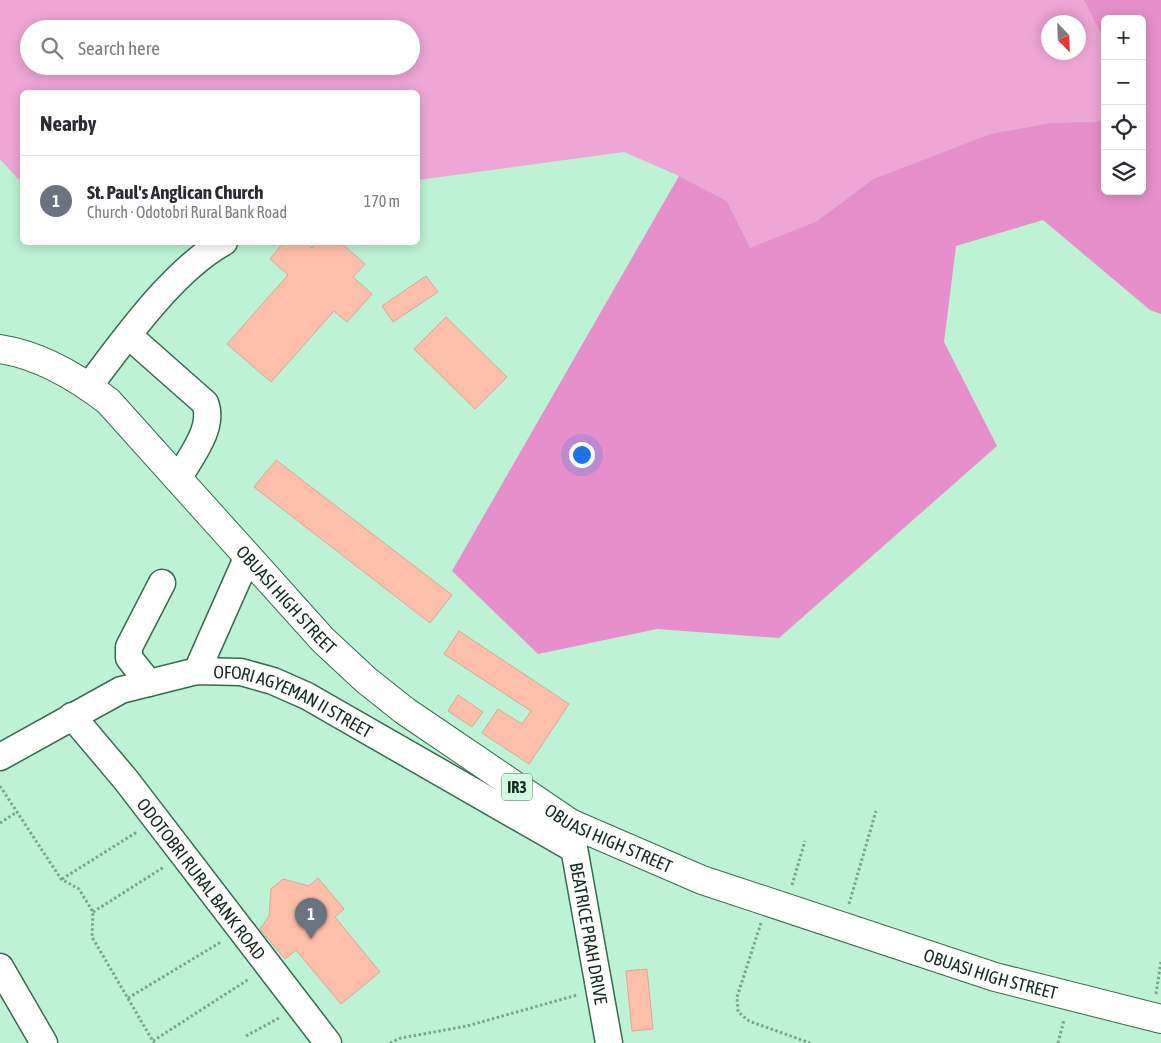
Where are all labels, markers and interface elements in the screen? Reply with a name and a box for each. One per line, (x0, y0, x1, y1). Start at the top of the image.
north arrow (1041, 15, 1086, 60)
map controls (1101, 15, 1146, 195)
button: + (1101, 15, 1146, 60)
search box (20, 20, 420, 75)
icon: search (38, 34, 66, 62)
text: Search here (78, 37, 160, 59)
button: − (1101, 60, 1146, 105)
button: locate (1101, 105, 1146, 150)
text: Nearby (40, 111, 96, 135)
button: layers (1101, 150, 1146, 195)
text: St. Paul's Anglican Church (87, 181, 263, 203)
text: 1 (52, 192, 60, 210)
text: 170 m (364, 192, 400, 210)
text: Church · Odotobri Rural Bank Road (87, 203, 287, 221)
your location (569, 442, 595, 468)
street label: OBUASI HIGH STREET (232, 541, 341, 658)
street label: OFORI AGYEMAN II STREET (213, 661, 376, 742)
road number: IR3 (502, 774, 532, 800)
street label: ODOTOBRI RURAL BANK ROAD (133, 794, 270, 963)
street label: OBUASI HIGH STREET (541, 799, 676, 877)
street label: BEATRICE PRAH DRIVE (566, 861, 612, 1006)
pin: 1 (295, 898, 327, 939)
street label: OBUASI HIGH STREET (921, 944, 1060, 1003)

